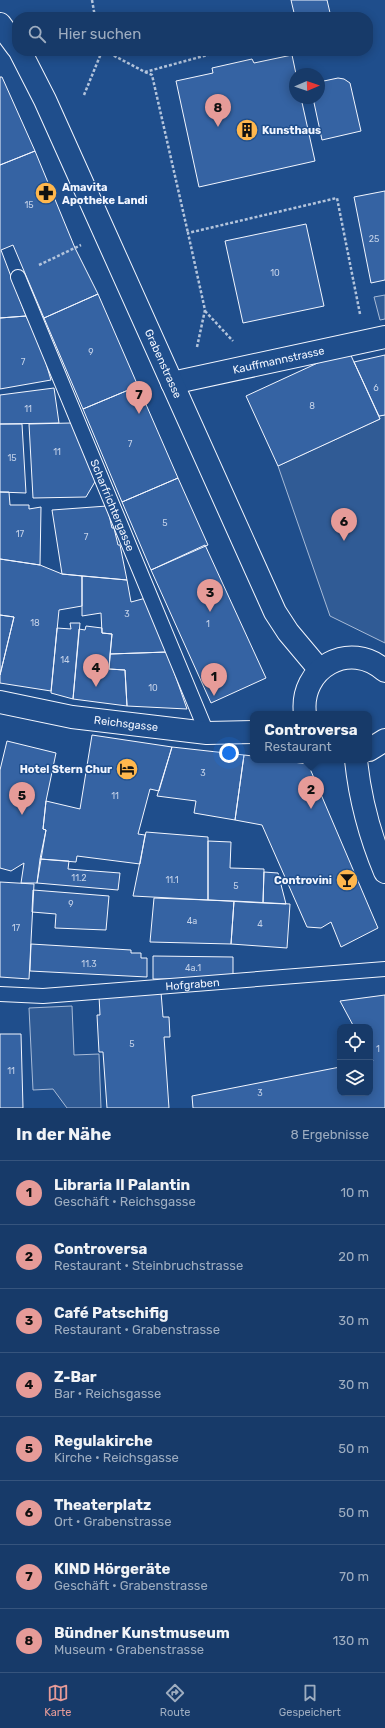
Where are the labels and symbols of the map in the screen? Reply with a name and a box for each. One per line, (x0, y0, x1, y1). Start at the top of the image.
north arrow (289, 68, 325, 104)
pin: 8 (205, 94, 231, 127)
building icon: Kunsthaus (234, 117, 260, 143)
place label: Kunsthaus (262, 124, 321, 137)
pharmacy icon: Amavita Apotheke Landi (33, 180, 59, 206)
place label: Amavita Apotheke Landi (62, 181, 148, 207)
house number: 15 (24, 200, 34, 210)
house number: 25 (369, 234, 379, 244)
house number: 10 (270, 268, 280, 278)
street label: Grabenstrasse (142, 327, 185, 400)
street label: Kauffmannstrasse (231, 344, 326, 376)
house number: 9 (88, 347, 94, 357)
house number: 7 (21, 357, 26, 367)
pin: 7 (126, 381, 152, 414)
house number: 6 (373, 383, 379, 393)
house number: 8 (309, 401, 315, 411)
house number: 11 (24, 404, 32, 414)
house number: 7 (128, 439, 133, 449)
house number: 11 (53, 447, 61, 457)
house number: 15 (7, 453, 17, 463)
street label: Scharfrichtergasse (88, 457, 137, 553)
pin: 6 (331, 508, 357, 541)
house number: 5 (162, 518, 168, 528)
house number: 17 (16, 529, 25, 539)
house number: 7 (84, 532, 89, 542)
pin: 3 (197, 579, 223, 612)
house number: 3 (124, 609, 130, 619)
house number: 18 (30, 618, 40, 628)
house number: 1 (206, 619, 210, 629)
pin: 4 (83, 654, 109, 687)
house number: 14 (60, 655, 70, 665)
pin: 1 (201, 663, 227, 696)
house number: 10 (148, 683, 158, 693)
street label: Reichsgasse (93, 713, 159, 734)
your location (219, 743, 239, 763)
hotel icon: Hotel Stern Chur (114, 756, 140, 782)
place label: Hotel Stern Chur (20, 763, 112, 776)
house number: 3 (200, 768, 206, 778)
pin: 2 (298, 776, 324, 809)
pin: 5 (9, 782, 35, 815)
house number: 11 (111, 791, 119, 801)
bar icon: Controvini (334, 867, 360, 893)
house number: 11.2 (71, 873, 87, 883)
place label: Controvini (274, 874, 332, 887)
house number: 11.1 (165, 875, 179, 885)
house number: 5 (233, 881, 239, 891)
house number: 9 (68, 899, 74, 909)
house number: 4a (187, 916, 197, 926)
house number: 4 (257, 919, 263, 929)
house number: 17 (12, 923, 21, 933)
house number: 11.3 (81, 959, 97, 969)
house number: 4a.1 (185, 963, 201, 973)
street label: Hofgraben (165, 976, 220, 993)
house number: 5 (129, 1039, 135, 1049)
house number: 1 (376, 1044, 380, 1054)
house number: 11 (7, 1066, 15, 1076)
house number: 3 (257, 1088, 263, 1098)

